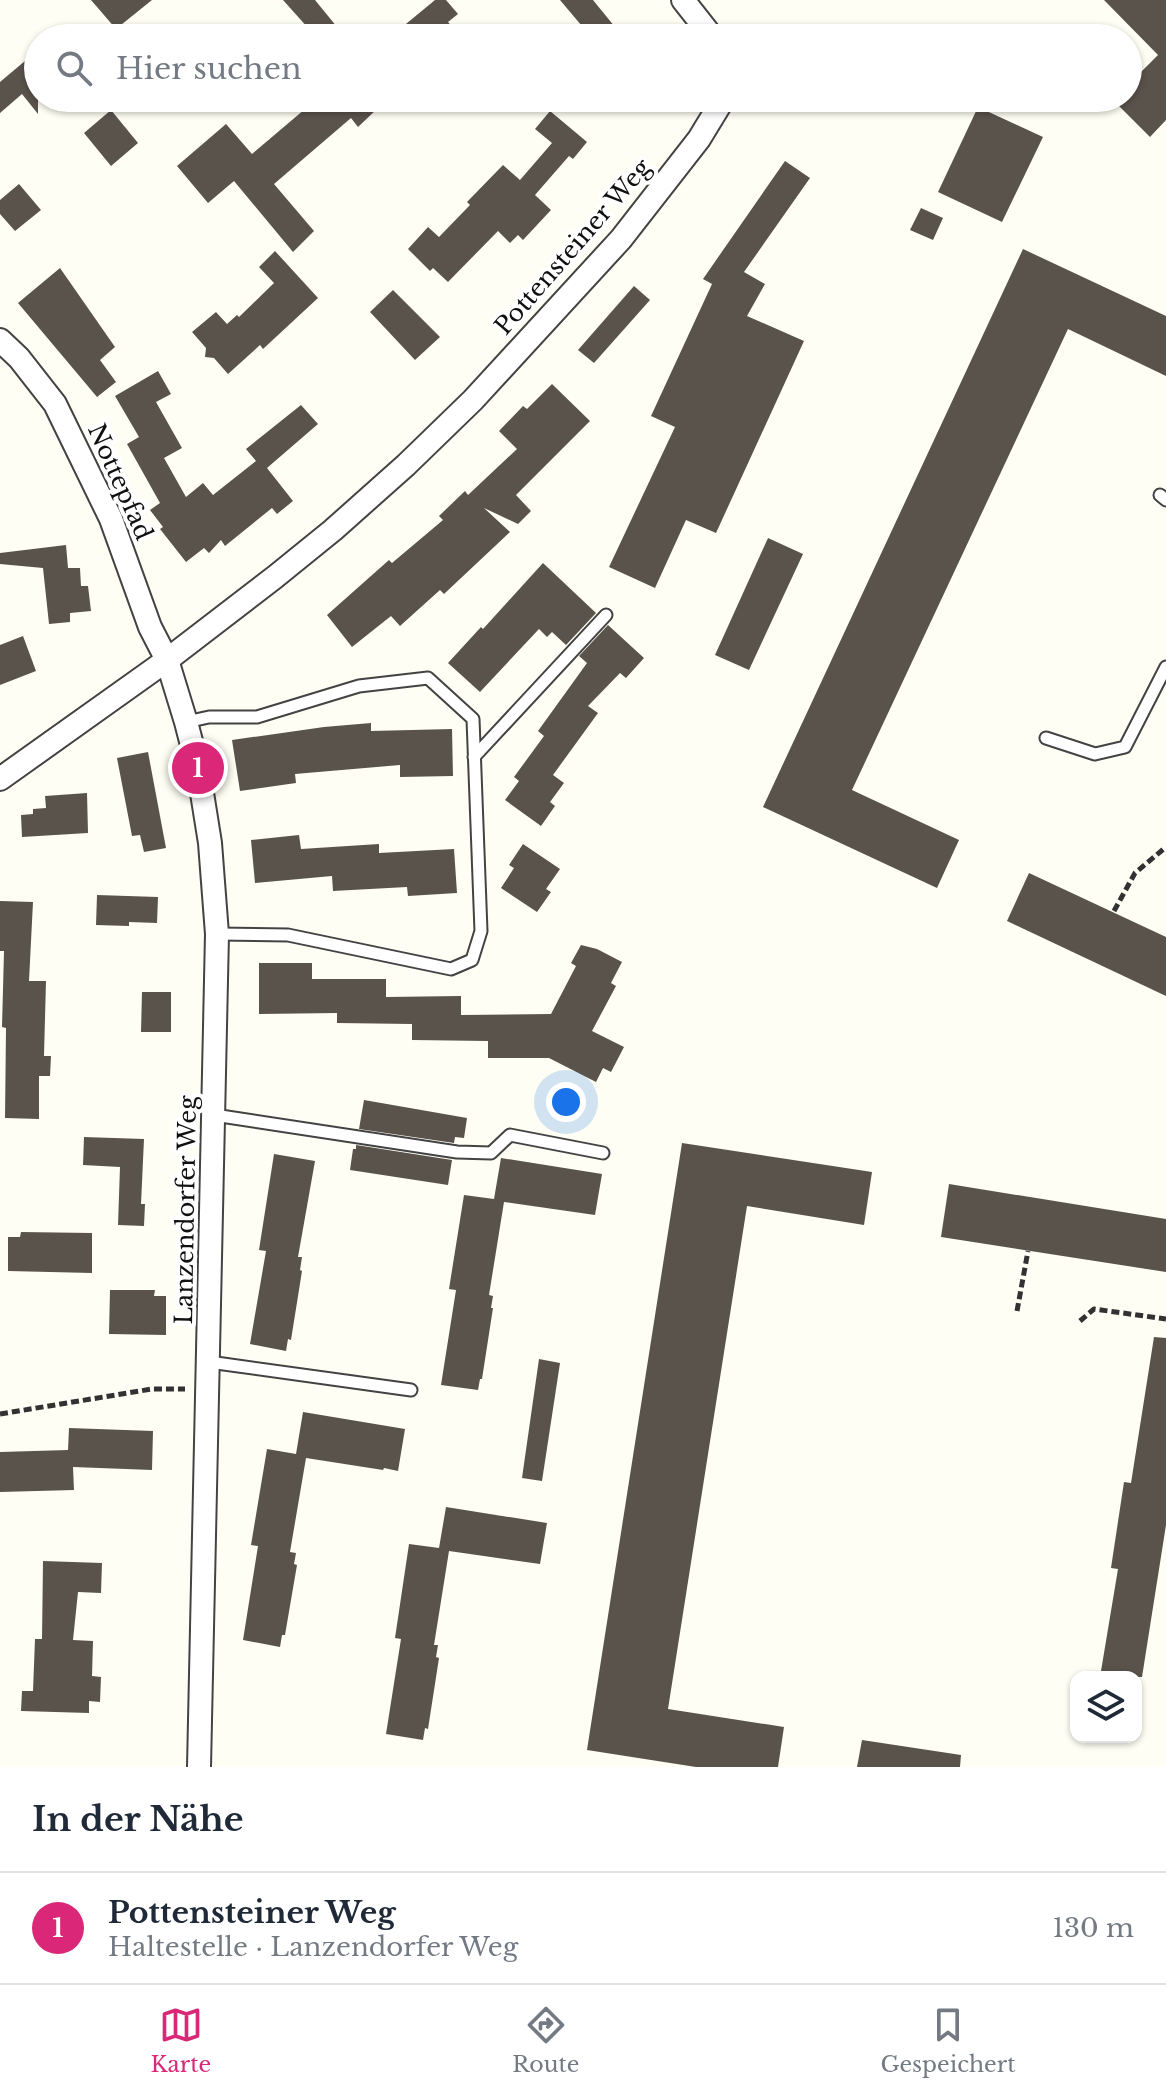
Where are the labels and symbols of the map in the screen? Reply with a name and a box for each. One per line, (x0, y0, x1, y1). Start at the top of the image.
street label: Pottensteiner Weg (488, 152, 657, 340)
street label: Nottepfad (82, 419, 159, 544)
pin: 1 (172, 738, 224, 798)
your location (546, 1082, 586, 1122)
street label: Lanzendorfer Weg (169, 1095, 202, 1325)

